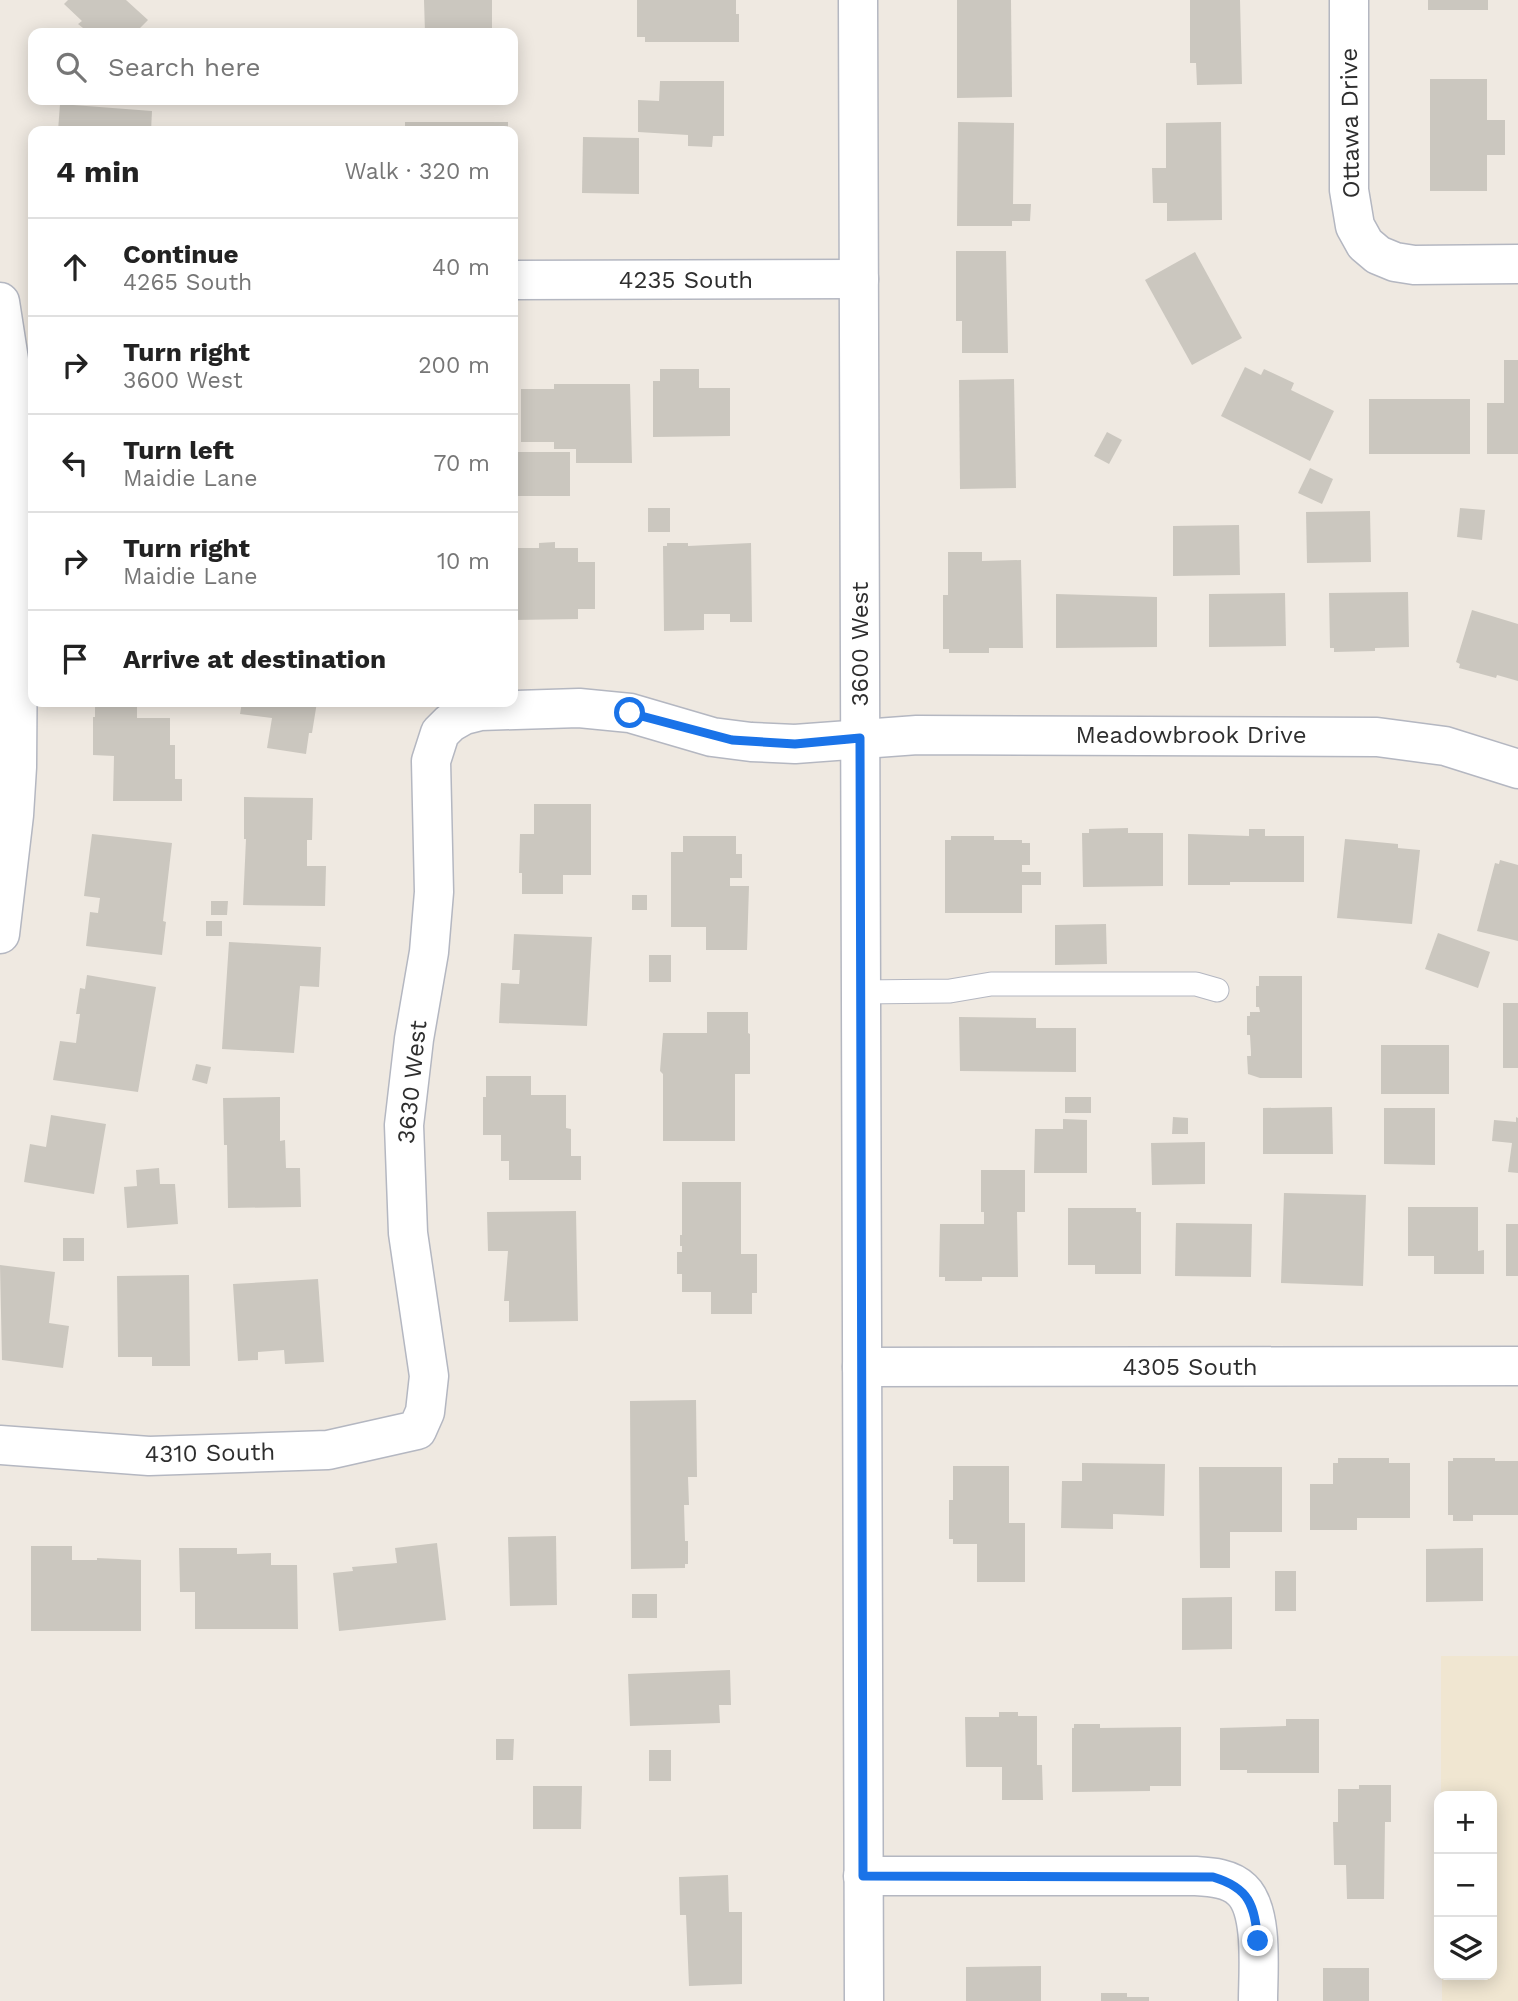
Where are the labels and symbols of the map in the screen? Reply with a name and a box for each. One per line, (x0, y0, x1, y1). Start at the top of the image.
street label: Ottawa Drive (1335, 47, 1365, 199)
street label: 4235 South (619, 266, 753, 294)
street label: 3600 West (846, 582, 874, 706)
route start (614, 697, 645, 728)
street label: Meadowbrook Drive (1075, 721, 1307, 749)
street label: 3630 West (392, 1019, 432, 1145)
street label: 4305 South (1122, 1353, 1258, 1381)
street label: 4310 South (144, 1438, 276, 1468)
route end (1242, 1925, 1273, 1956)

